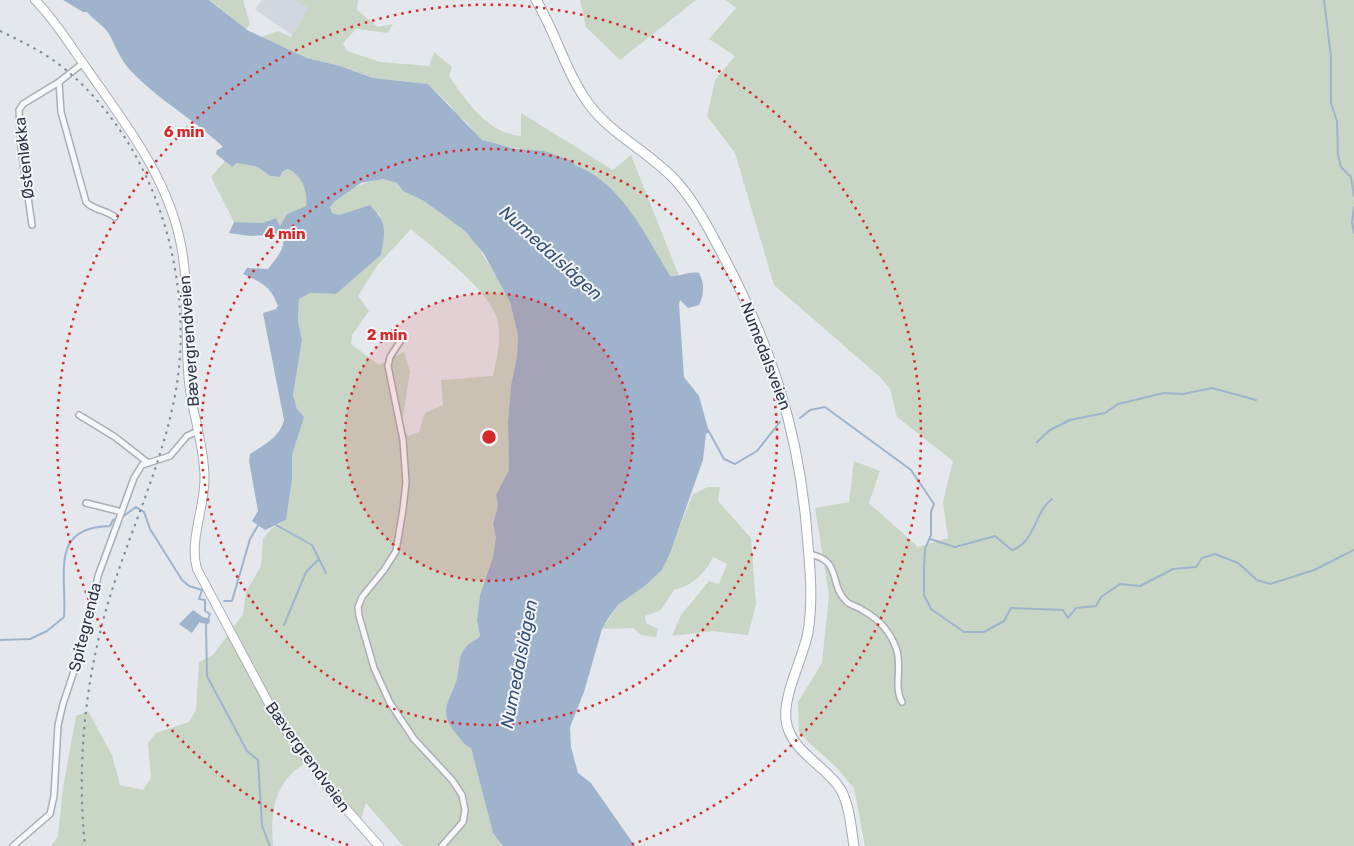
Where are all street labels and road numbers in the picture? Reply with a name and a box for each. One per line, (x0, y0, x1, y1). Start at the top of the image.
street label: Østenløkka (10, 116, 38, 200)
street label: Bævergrendveien (175, 275, 203, 407)
street label: Numedalsveien (737, 299, 795, 413)
street label: Spitegrenda (65, 581, 105, 673)
street label: Bævergrendveien (262, 698, 354, 816)

